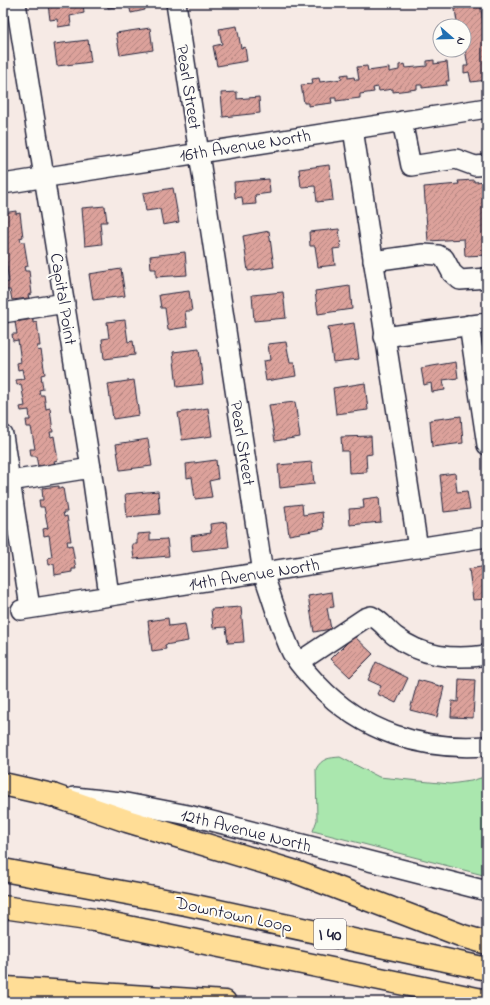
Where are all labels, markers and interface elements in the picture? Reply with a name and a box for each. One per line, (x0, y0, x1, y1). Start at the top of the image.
north arrow (432, 18, 472, 58)
text: N (452, 35, 469, 47)
street label: Pearl Street (167, 43, 207, 132)
street label: 16th Avenue North (178, 124, 313, 170)
street label: Capital Point (42, 251, 82, 347)
street label: Pearl Street (221, 399, 261, 488)
street label: 14th Avenue North (187, 553, 322, 599)
street label: 12th Avenue North (177, 803, 314, 861)
street label: Downtown Loop (172, 891, 295, 941)
road number: I 40 (314, 919, 346, 949)

